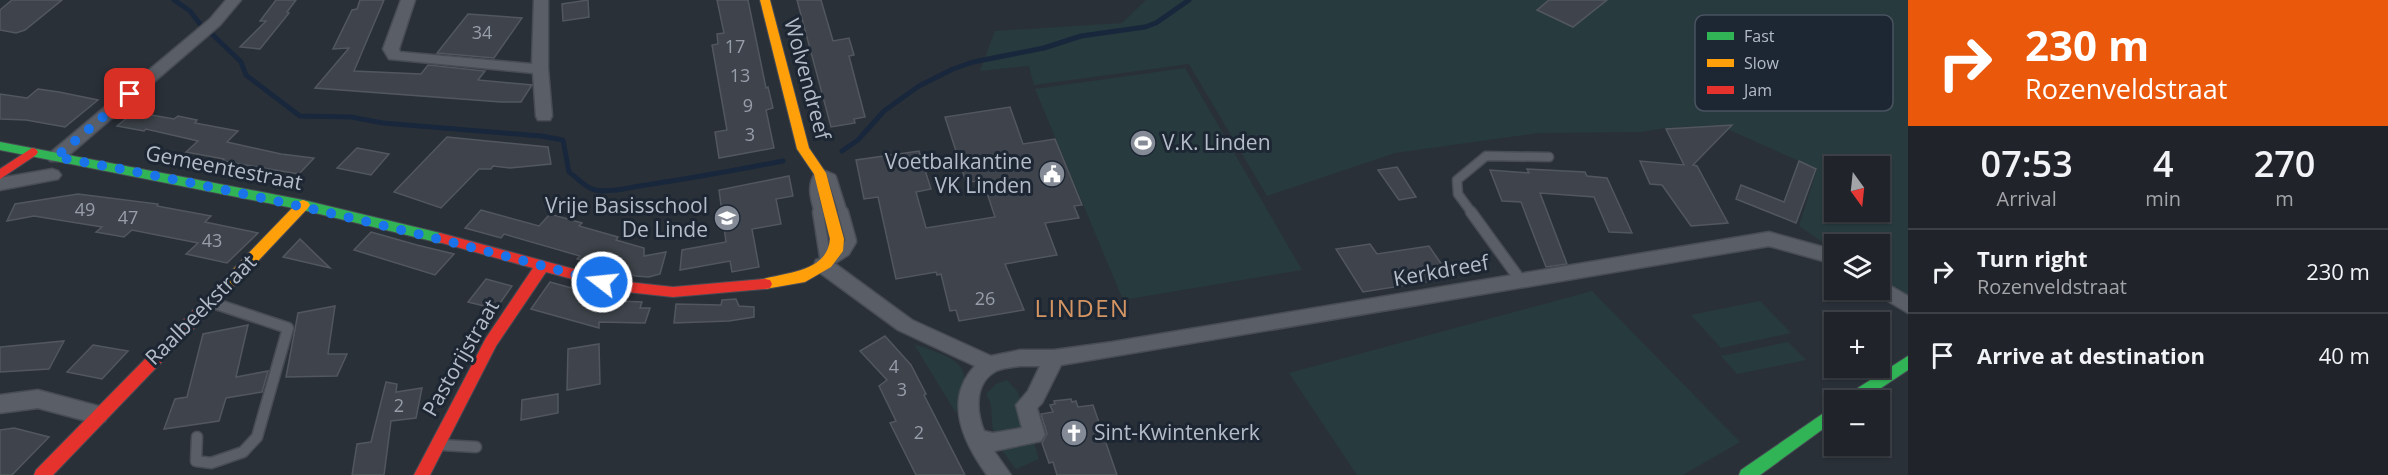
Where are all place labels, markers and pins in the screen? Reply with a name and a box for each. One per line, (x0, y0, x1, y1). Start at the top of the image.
pin (104, 68, 155, 119)
sports icon: V.K. Linden (1128, 128, 1158, 158)
place label: V.K. Linden (1162, 128, 1271, 156)
place label: Voetbalkantine VK Linden (885, 147, 1032, 199)
public building icon: Voetbalkantine VK Linden (1037, 159, 1067, 189)
place label: Vrije Basisschool De Linde (545, 191, 708, 243)
school or university icon: Vrije Basisschool De Linde (712, 203, 742, 233)
church icon: Sint-Kwintenkerk (1059, 418, 1089, 448)
place label: Sint-Kwintenkerk (1094, 418, 1260, 446)

